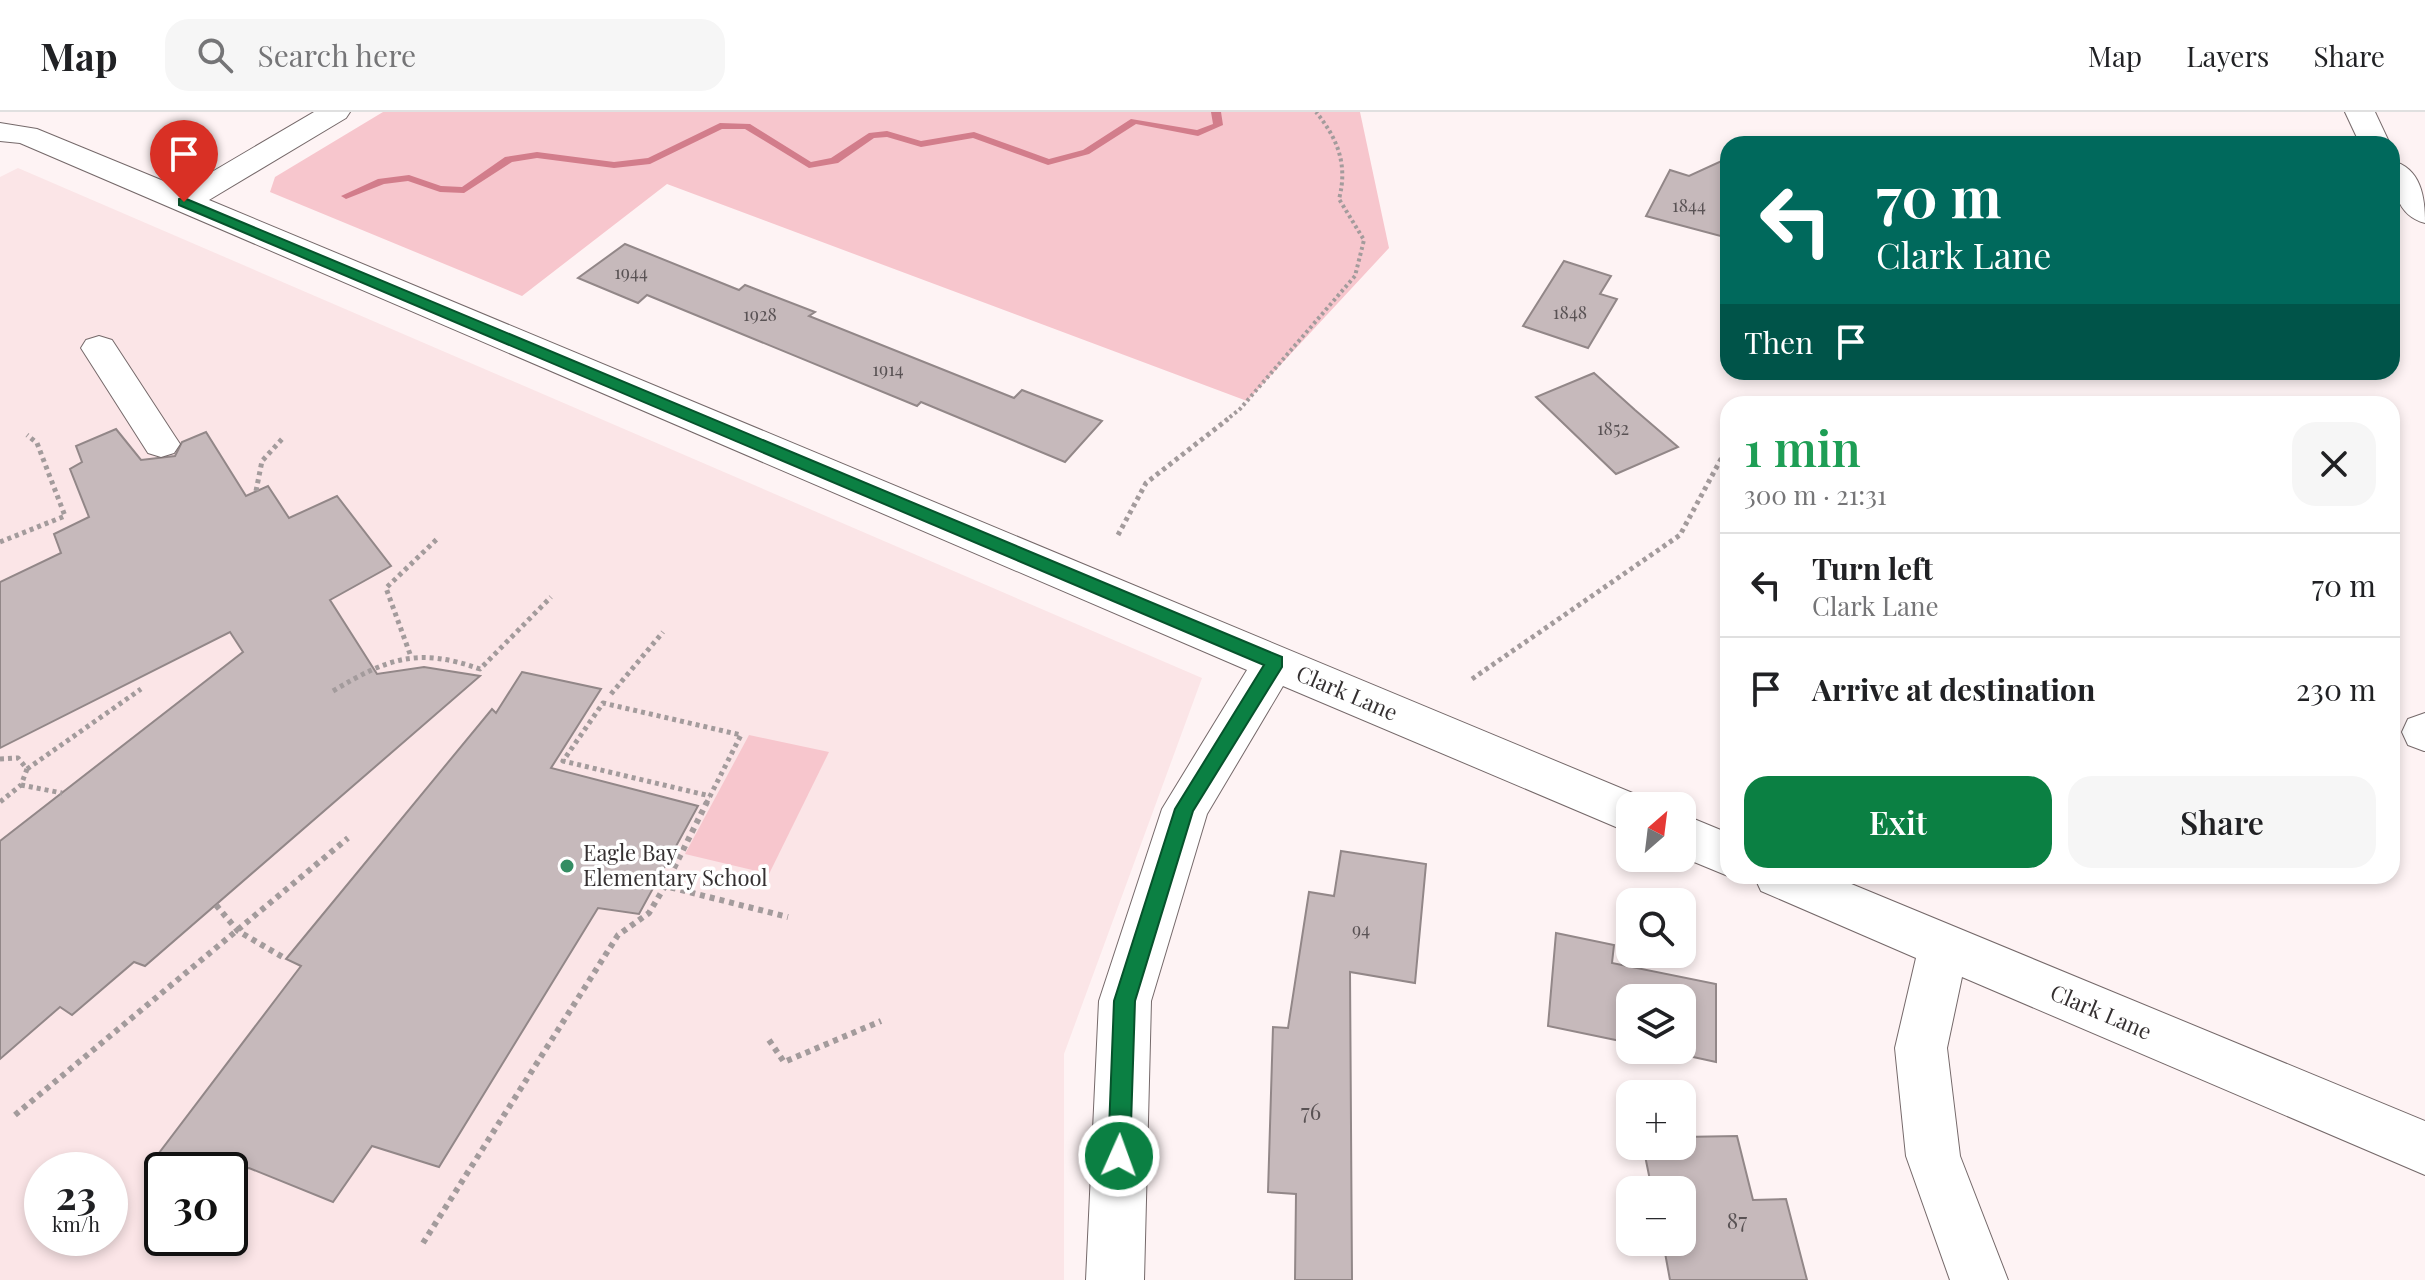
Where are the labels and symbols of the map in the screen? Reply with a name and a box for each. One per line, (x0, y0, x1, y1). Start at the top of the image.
pin (150, 120, 218, 202)
house number: 1844 (1672, 193, 1706, 217)
house number: 1944 (614, 260, 648, 284)
house number: 1848 (1553, 300, 1587, 324)
house number: 1928 (743, 302, 777, 326)
house number: 1914 (872, 357, 904, 381)
house number: 1852 (1597, 416, 1629, 440)
street label: Clark Lane (1292, 657, 1403, 727)
north arrow (1616, 792, 1696, 872)
place label: Eagle Bay Elementary School (583, 837, 768, 892)
marker: Eagle Bay Elementary School (558, 857, 576, 875)
house number: 94 (1352, 917, 1370, 941)
street label: Clark Lane (2046, 976, 2157, 1046)
house number: 76 (1301, 1096, 1321, 1126)
position arrow (1077, 1114, 1161, 1198)
speed limit sign: 30 (144, 1152, 248, 1256)
house number: 87 (1727, 1205, 1747, 1235)

